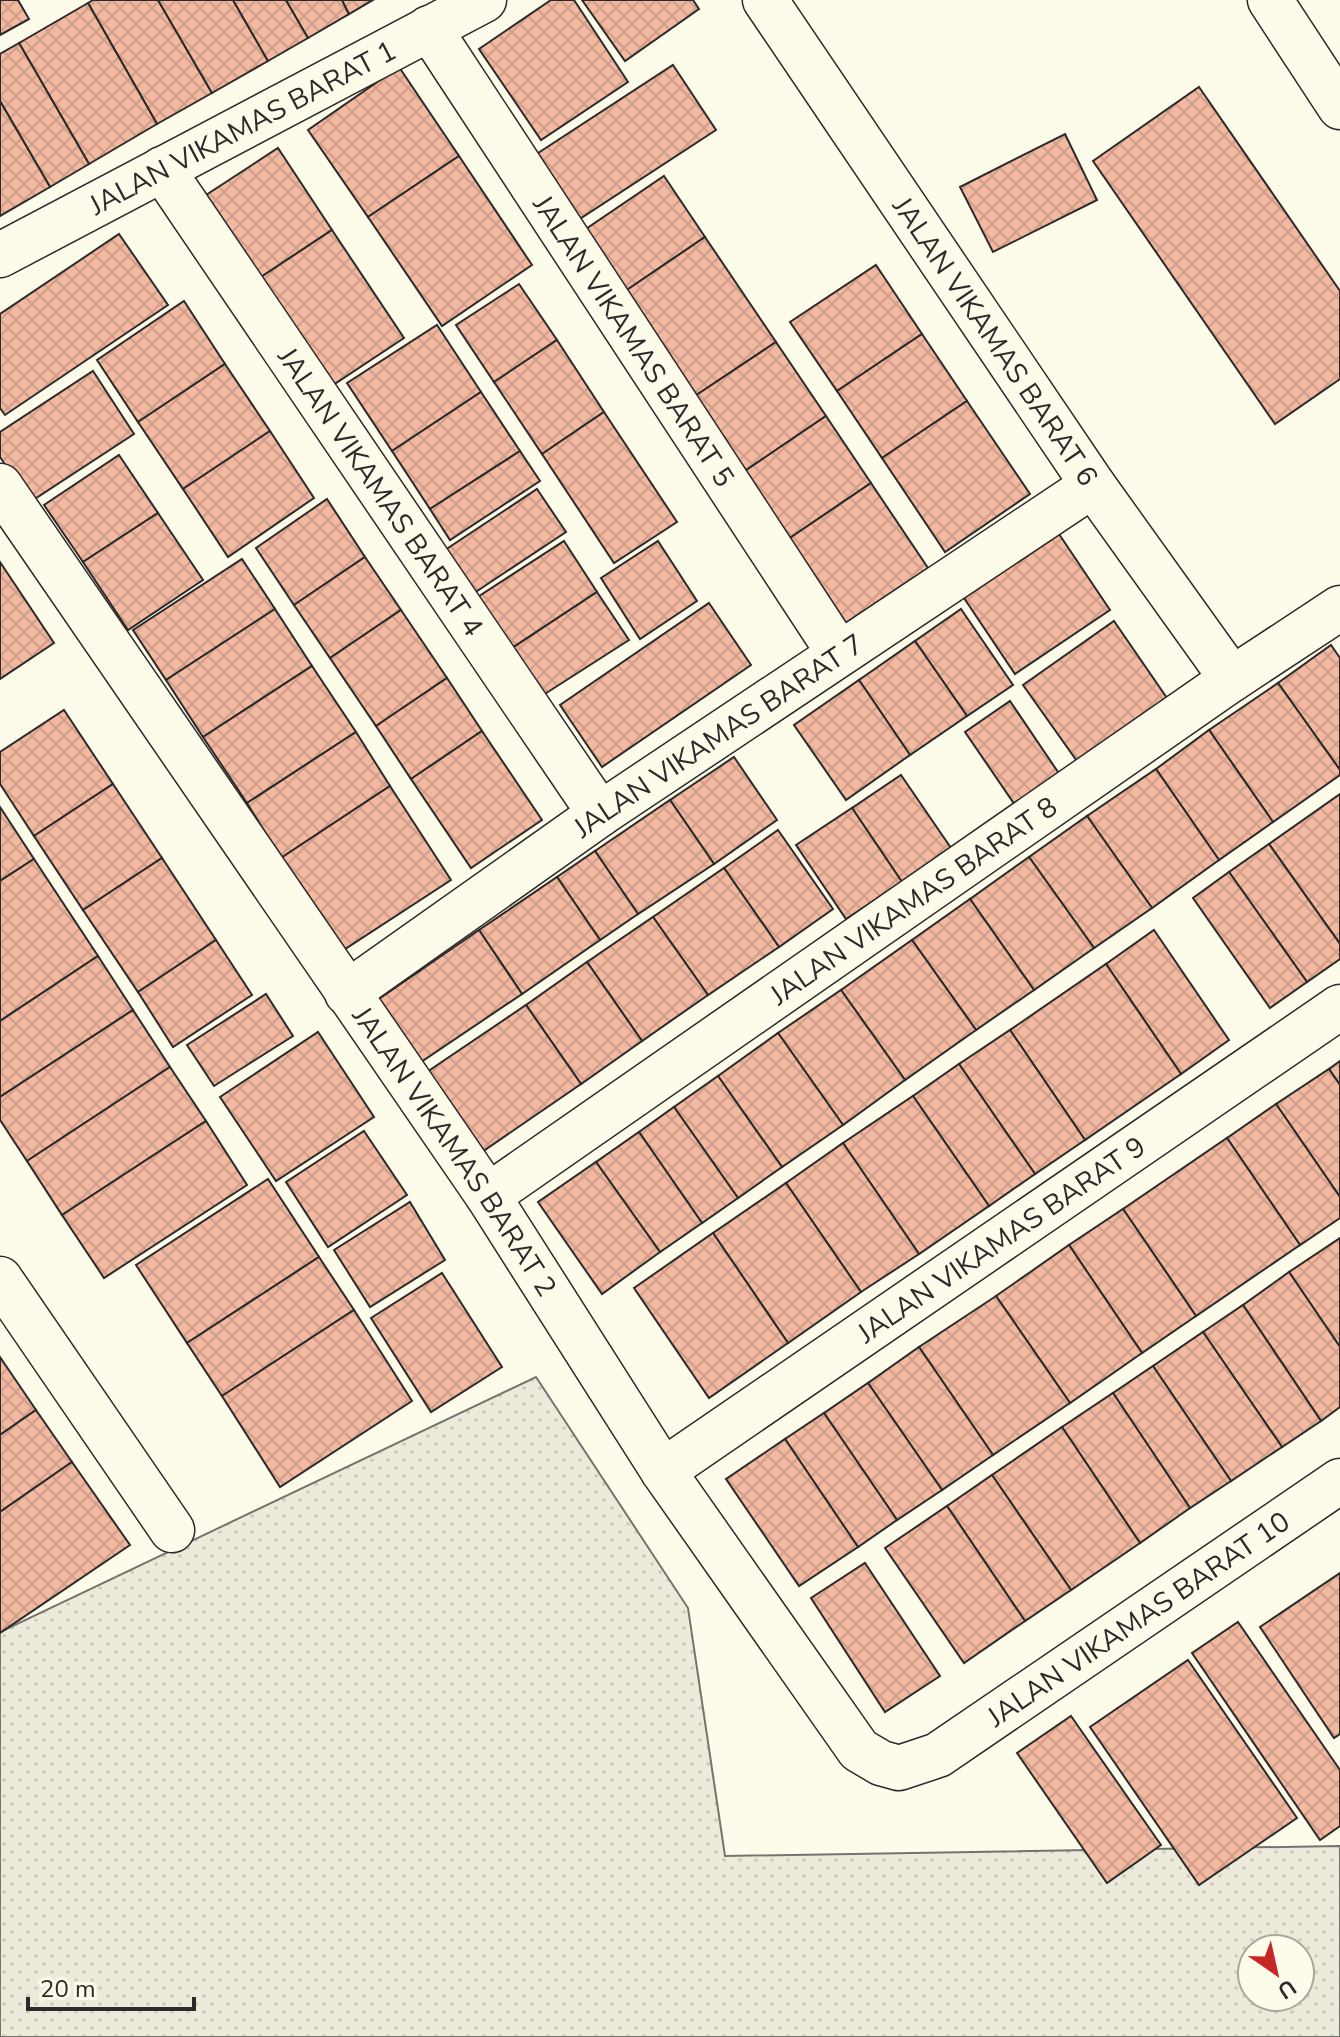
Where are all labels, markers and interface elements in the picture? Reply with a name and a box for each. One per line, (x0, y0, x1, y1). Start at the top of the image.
street label: JALAN VIKAMAS BARAT 1 (82, 32, 403, 225)
street label: JALAN VIKAMAS BARAT 5 (523, 187, 743, 494)
street label: JALAN VIKAMAS BARAT 6 (883, 189, 1106, 494)
street label: JALAN VIKAMAS BARAT 4 (268, 339, 492, 644)
street label: JALAN VIKAMAS BARAT 7 (565, 625, 871, 847)
street label: JALAN VIKAMAS BARAT 8 (762, 788, 1065, 1015)
street label: JALAN VIKAMAS BARAT 2 (343, 999, 565, 1304)
street label: JALAN VIKAMAS BARAT 9 (849, 1128, 1153, 1353)
street label: JALAN VIKAMAS BARAT 10 (979, 1503, 1297, 1737)
north arrow (1236, 1933, 1316, 2013)
scale bar (28, 1961, 194, 2011)
text: U (1272, 1972, 1302, 2006)
text: 20 m (40, 1973, 96, 2005)

